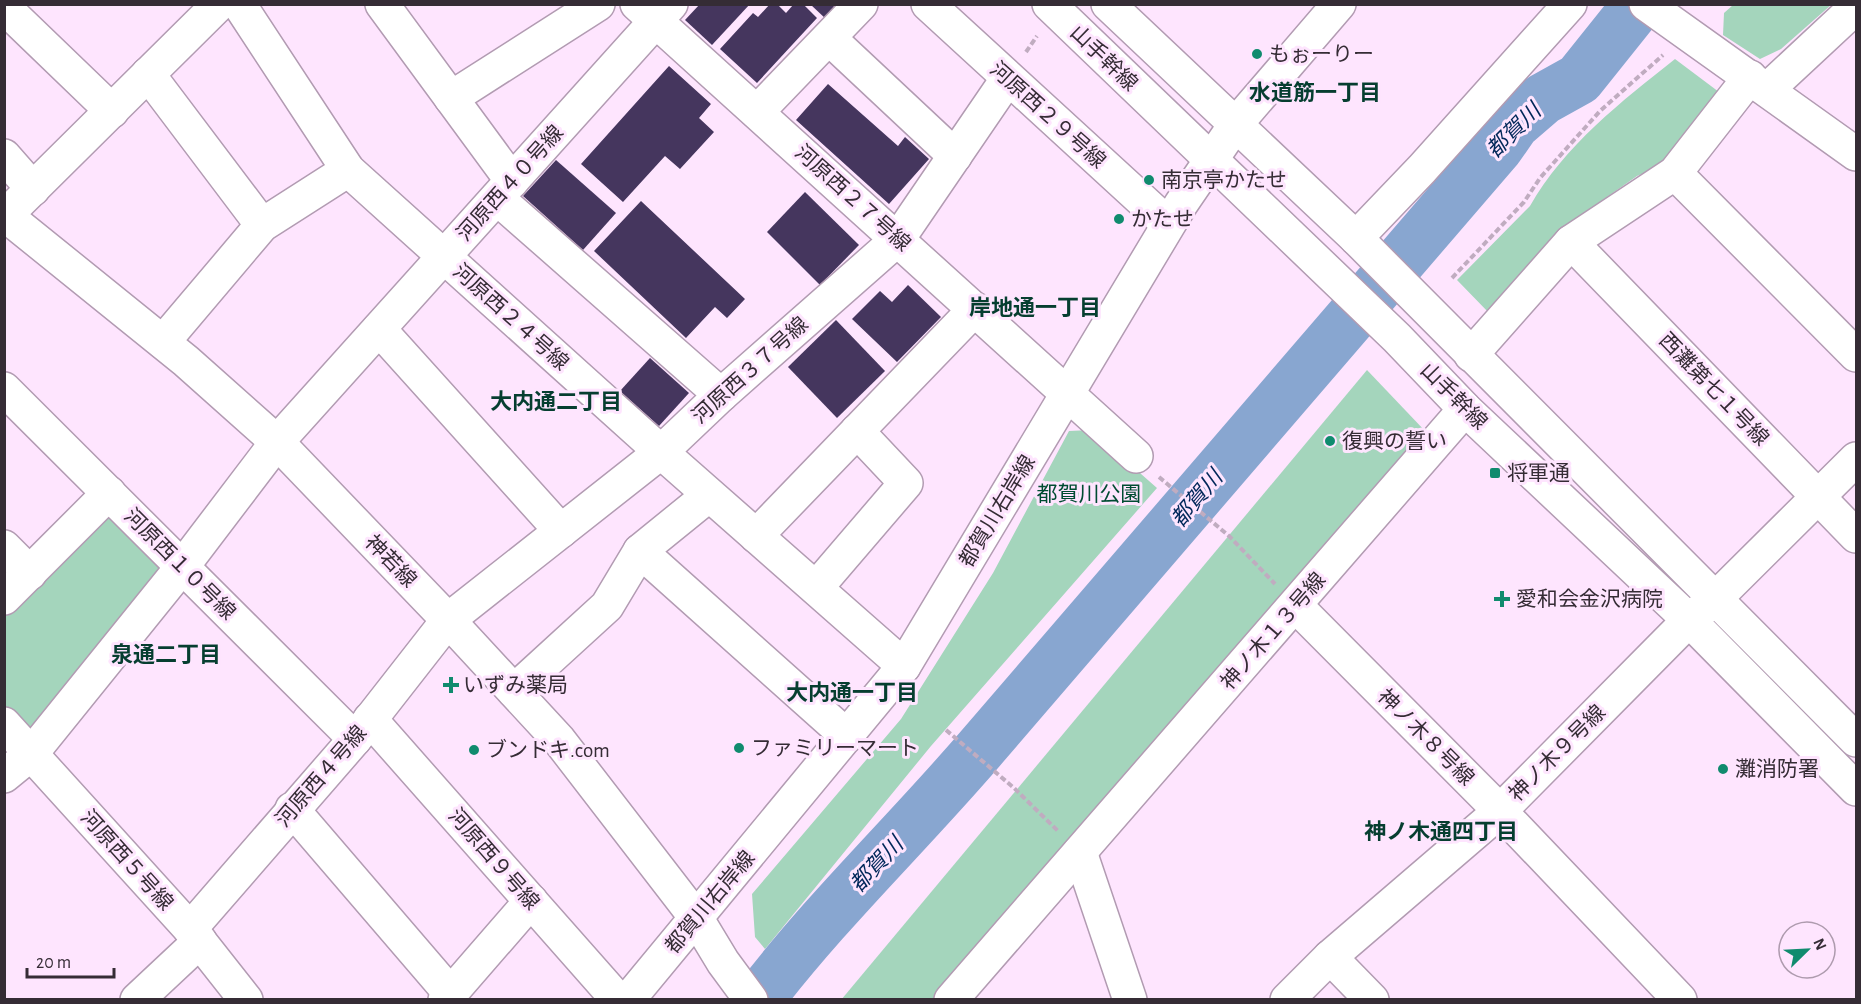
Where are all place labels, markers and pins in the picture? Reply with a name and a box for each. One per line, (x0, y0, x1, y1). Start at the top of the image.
place label: もぉーりー (1269, 44, 1374, 65)
marker: もぉーりー (1250, 47, 1264, 61)
place label: 南京亭かたせ (1161, 169, 1287, 191)
marker: 南京亭かたせ (1142, 173, 1156, 187)
place label: かたせ (1131, 209, 1194, 230)
marker: かたせ (1112, 212, 1126, 226)
place label: 復興の誓い (1342, 430, 1447, 452)
marker: 復興の誓い (1323, 434, 1337, 448)
place label: 将軍通 (1507, 462, 1570, 484)
marker: 将軍通 (1488, 466, 1502, 480)
place label: 愛和会金沢病院 (1516, 588, 1663, 610)
marker: 愛和会金沢病院 (1493, 590, 1511, 608)
place label: いずみ薬局 (463, 674, 568, 696)
marker: いずみ薬局 (444, 678, 458, 692)
place label: ブンドキ.com (486, 738, 610, 761)
place label: ファミリーマート (751, 738, 919, 759)
marker: ファミリーマート (732, 741, 746, 755)
marker: ブンドキ.com (467, 743, 481, 757)
place label: 灘消防署 (1735, 758, 1819, 780)
marker: 灘消防署 (1716, 762, 1730, 776)

